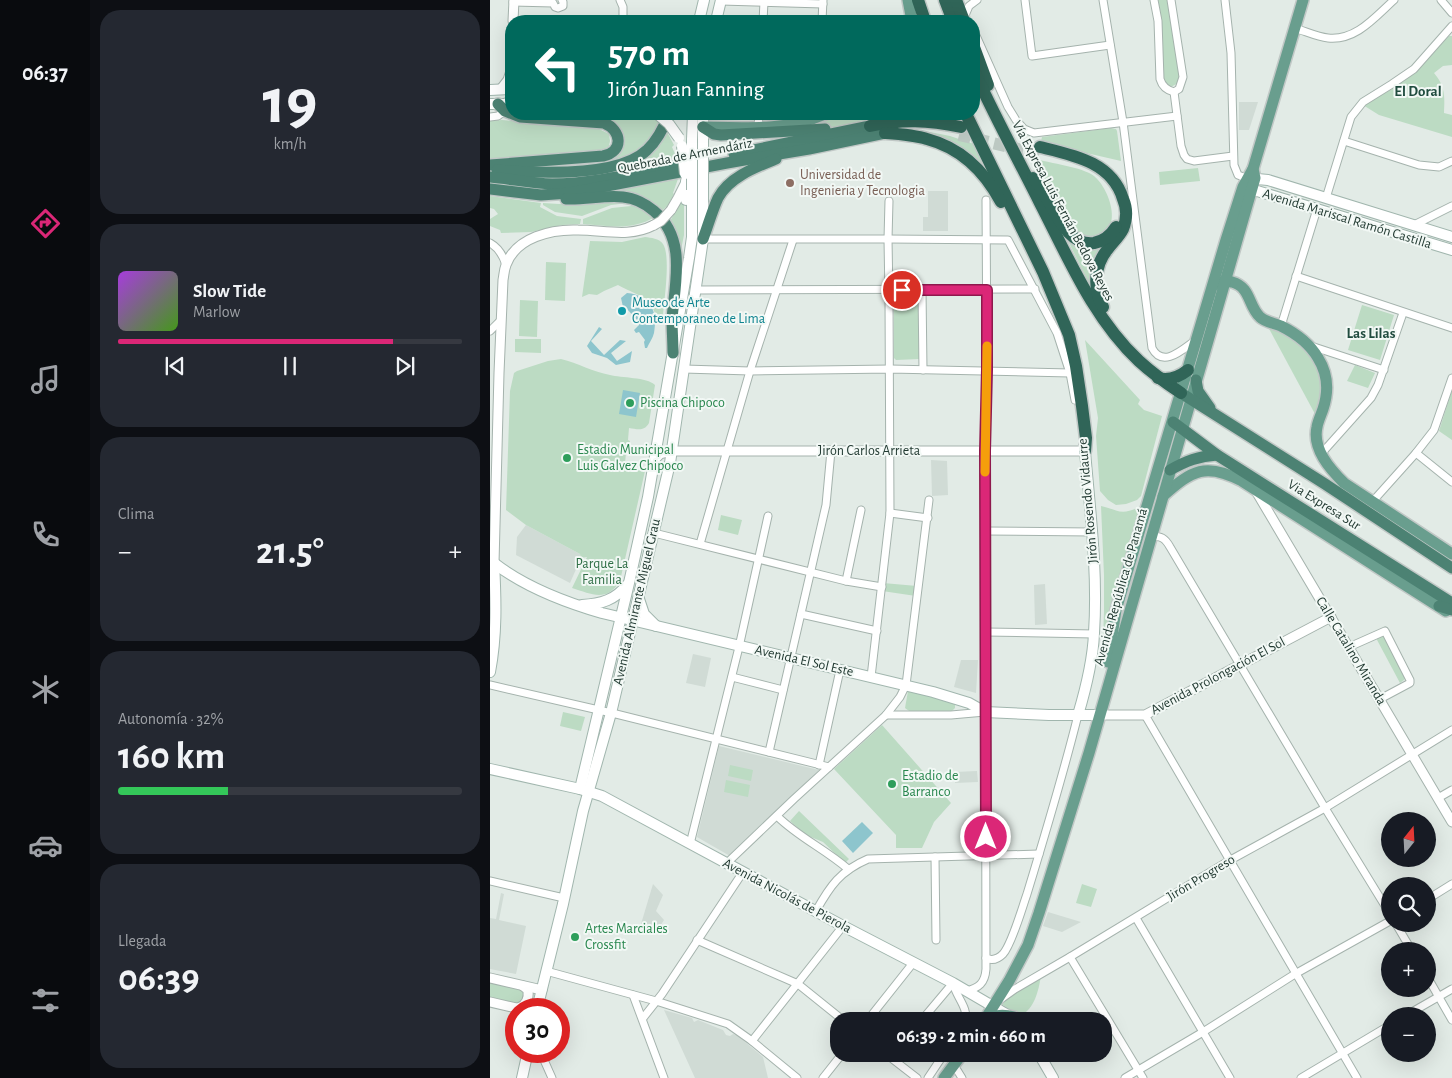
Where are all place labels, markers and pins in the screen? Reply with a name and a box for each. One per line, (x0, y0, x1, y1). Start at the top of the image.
place label: Universidad de Ingenieria y Tecnologia (800, 168, 925, 198)
marker: Universidad de Ingenieria y Tecnologia (784, 177, 796, 189)
pin (881, 269, 923, 311)
place label: Museo de Arte Contemporaneo de Lima (632, 296, 766, 326)
marker: Museo de Arte Contemporaneo de Lima (616, 305, 628, 317)
place label: Piscina Chipoco (640, 396, 725, 410)
marker: Piscina Chipoco (624, 397, 636, 409)
place label: Estadio Municipal Luis Galvez Chipoco (577, 443, 684, 473)
marker: Estadio Municipal Luis Galvez Chipoco (561, 452, 573, 464)
place label: Estadio de Barranco (902, 769, 958, 799)
marker: Estadio de Barranco (886, 778, 898, 790)
place label: Artes Marciales Crossfit (585, 922, 668, 952)
marker: Artes Marciales Crossfit (569, 931, 581, 943)

